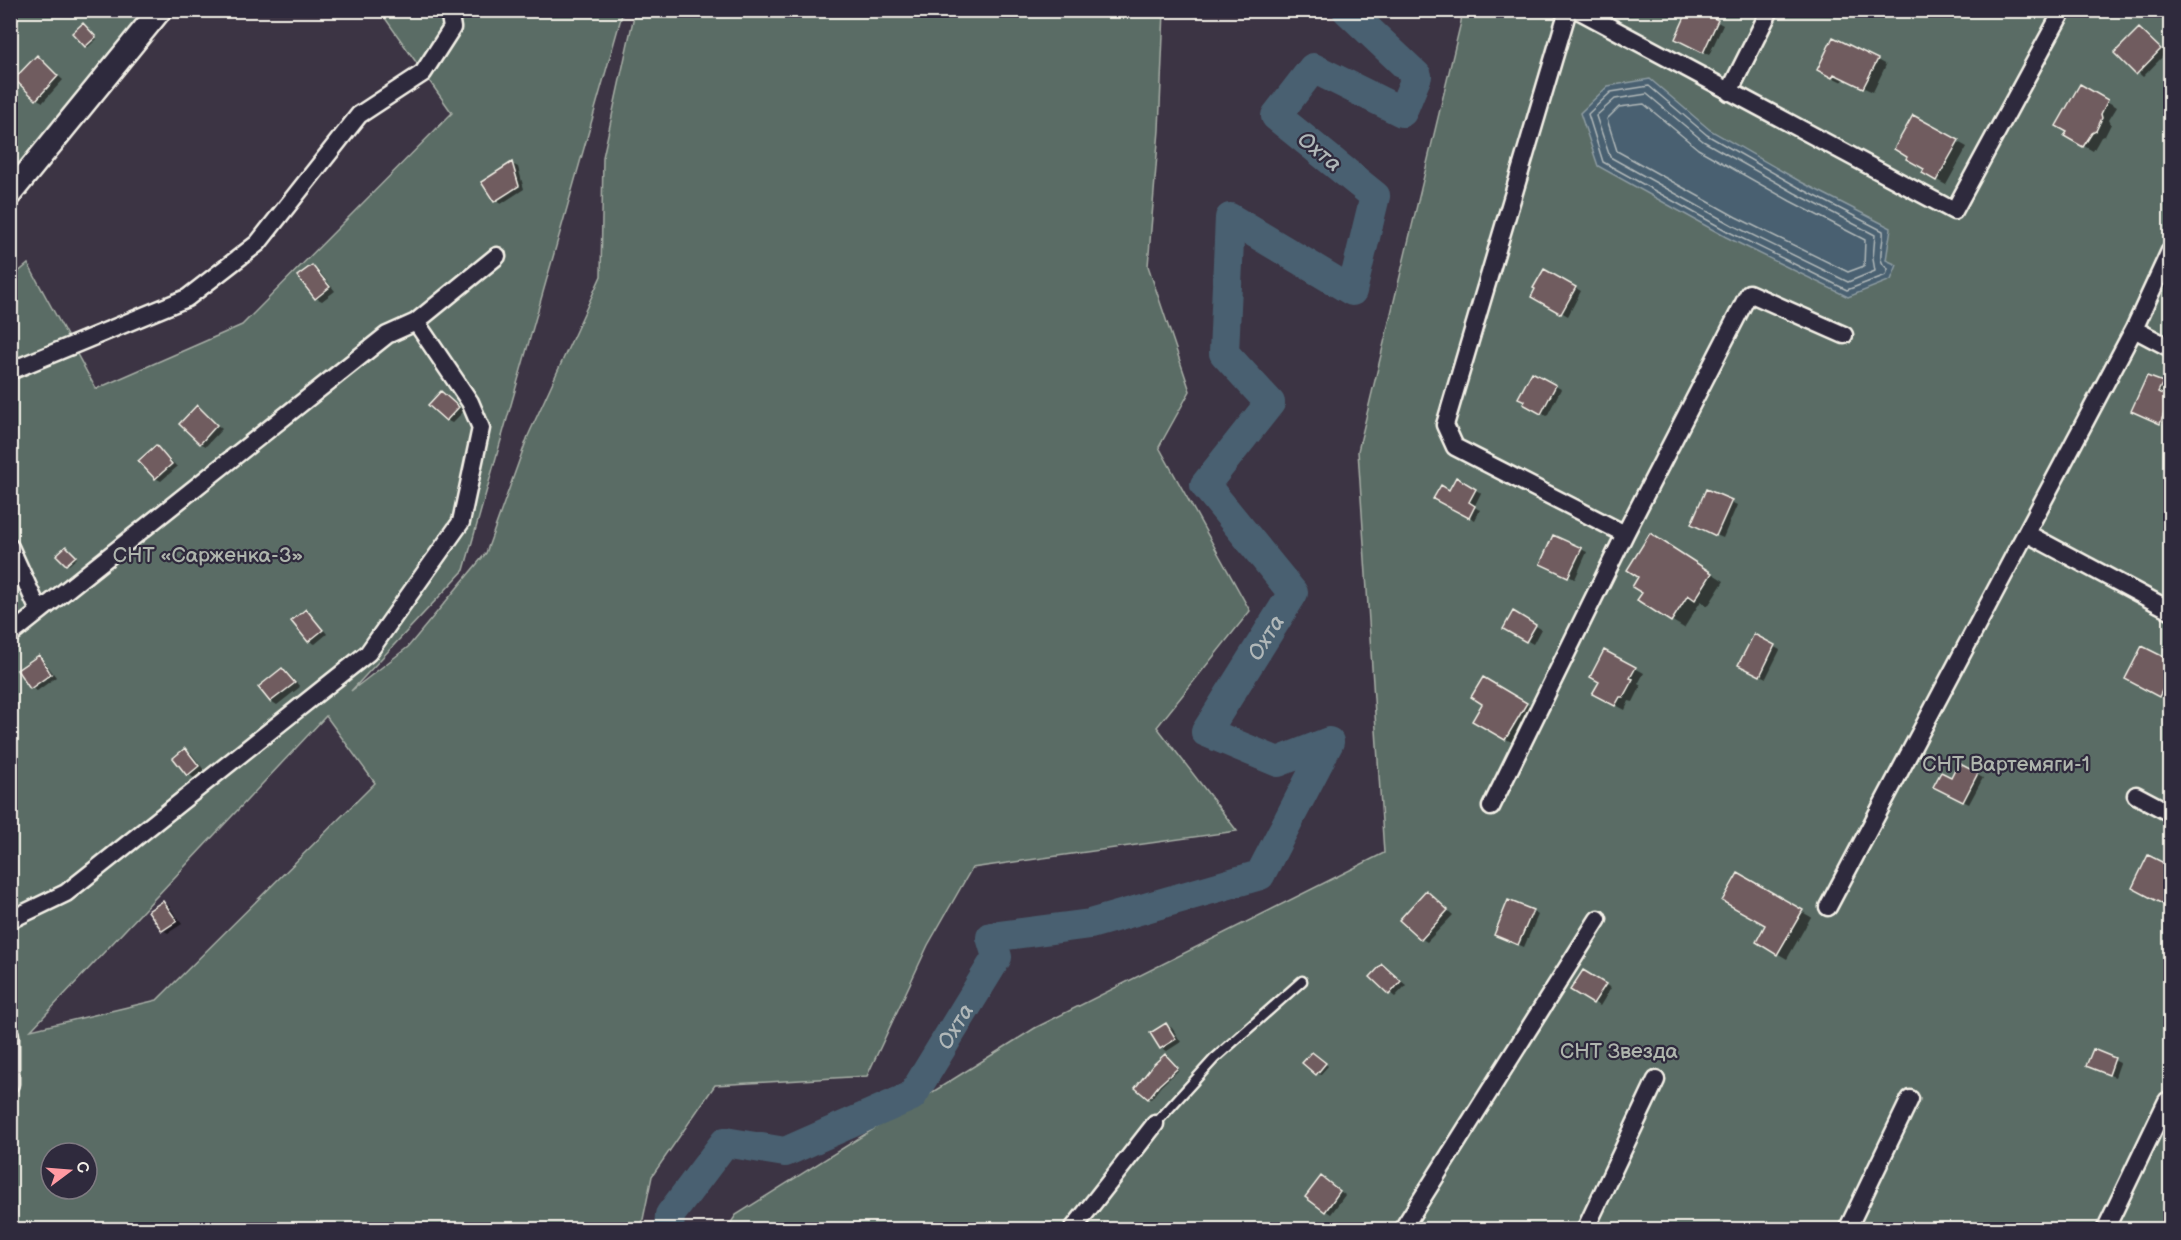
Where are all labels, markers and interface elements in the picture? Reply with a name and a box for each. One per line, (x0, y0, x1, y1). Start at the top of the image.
water label: Охта (1292, 126, 1347, 178)
park label: СНТ «Сарженка-3» (113, 543, 303, 568)
water label: Охта (1242, 610, 1291, 666)
park label: СНТ Вартемяги-1 (1922, 752, 2090, 777)
water label: Охта (932, 999, 980, 1055)
park label: СНТ Звезда (1560, 1039, 1679, 1064)
north arrow (39, 1141, 99, 1201)
text: С (71, 1159, 93, 1175)

